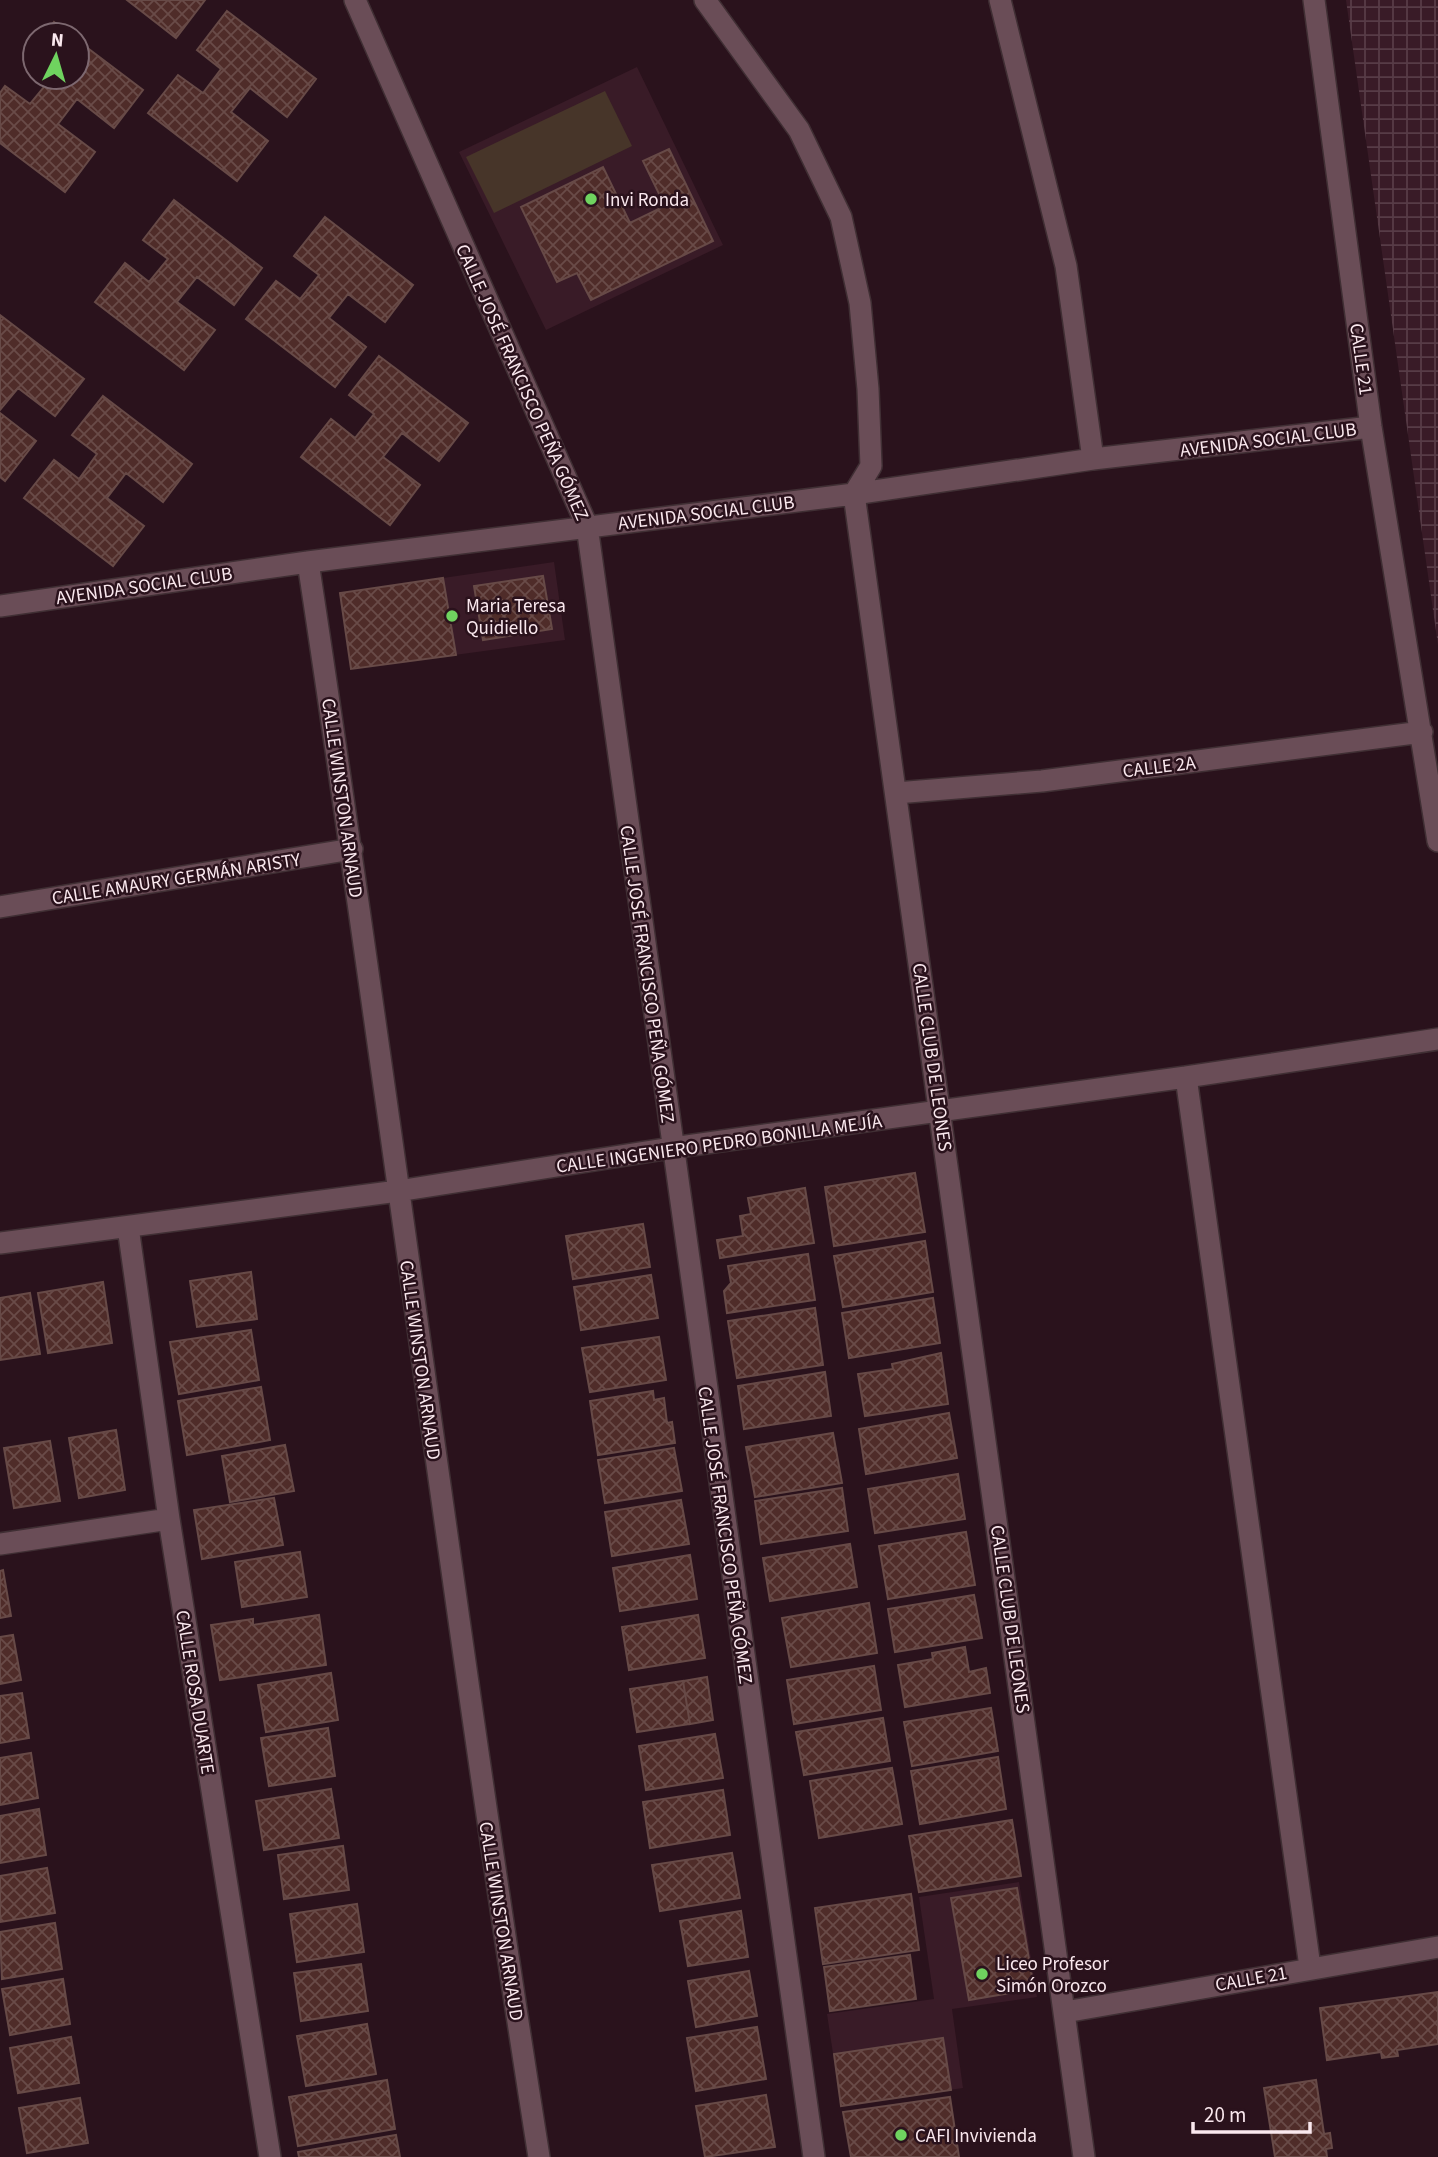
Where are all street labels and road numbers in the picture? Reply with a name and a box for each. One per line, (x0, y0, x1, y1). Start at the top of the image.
street label: CALLE JOSÉ FRANCISCO PEÑA GÓMEZ (448, 240, 595, 525)
street label: CALLE 21 (1342, 322, 1379, 397)
street label: AVENIDA SOCIAL CLUB (1178, 416, 1358, 465)
street label: AVENIDA SOCIAL CLUB (616, 489, 796, 538)
street label: AVENIDA SOCIAL CLUB (54, 561, 234, 612)
street label: CALLE WINSTON ARNAUD (314, 697, 369, 900)
street label: CALLE 2A (1121, 750, 1198, 785)
street label: CALLE JOSÉ FRANCISCO PEÑA GÓMEZ (612, 824, 681, 1125)
street label: CALLE AMAURY GERMÁN ARISTY (50, 846, 303, 912)
street label: CALLE CLUB DE LEONES (905, 961, 958, 1153)
street label: CALLE INGENIERO PEDRO BONILLA MEJÍA (555, 1108, 884, 1181)
street label: CALLE WINSTON ARNAUD (392, 1259, 447, 1462)
street label: CALLE JOSÉ FRANCISCO PEÑA GÓMEZ (690, 1385, 759, 1686)
street label: CALLE CLUB DE LEONES (983, 1523, 1036, 1715)
street label: CALLE ROSA DUARTE (168, 1608, 221, 1776)
street label: CALLE WINSTON ARNAUD (471, 1820, 530, 2023)
street label: CALLE 21 (1213, 1960, 1289, 1999)

